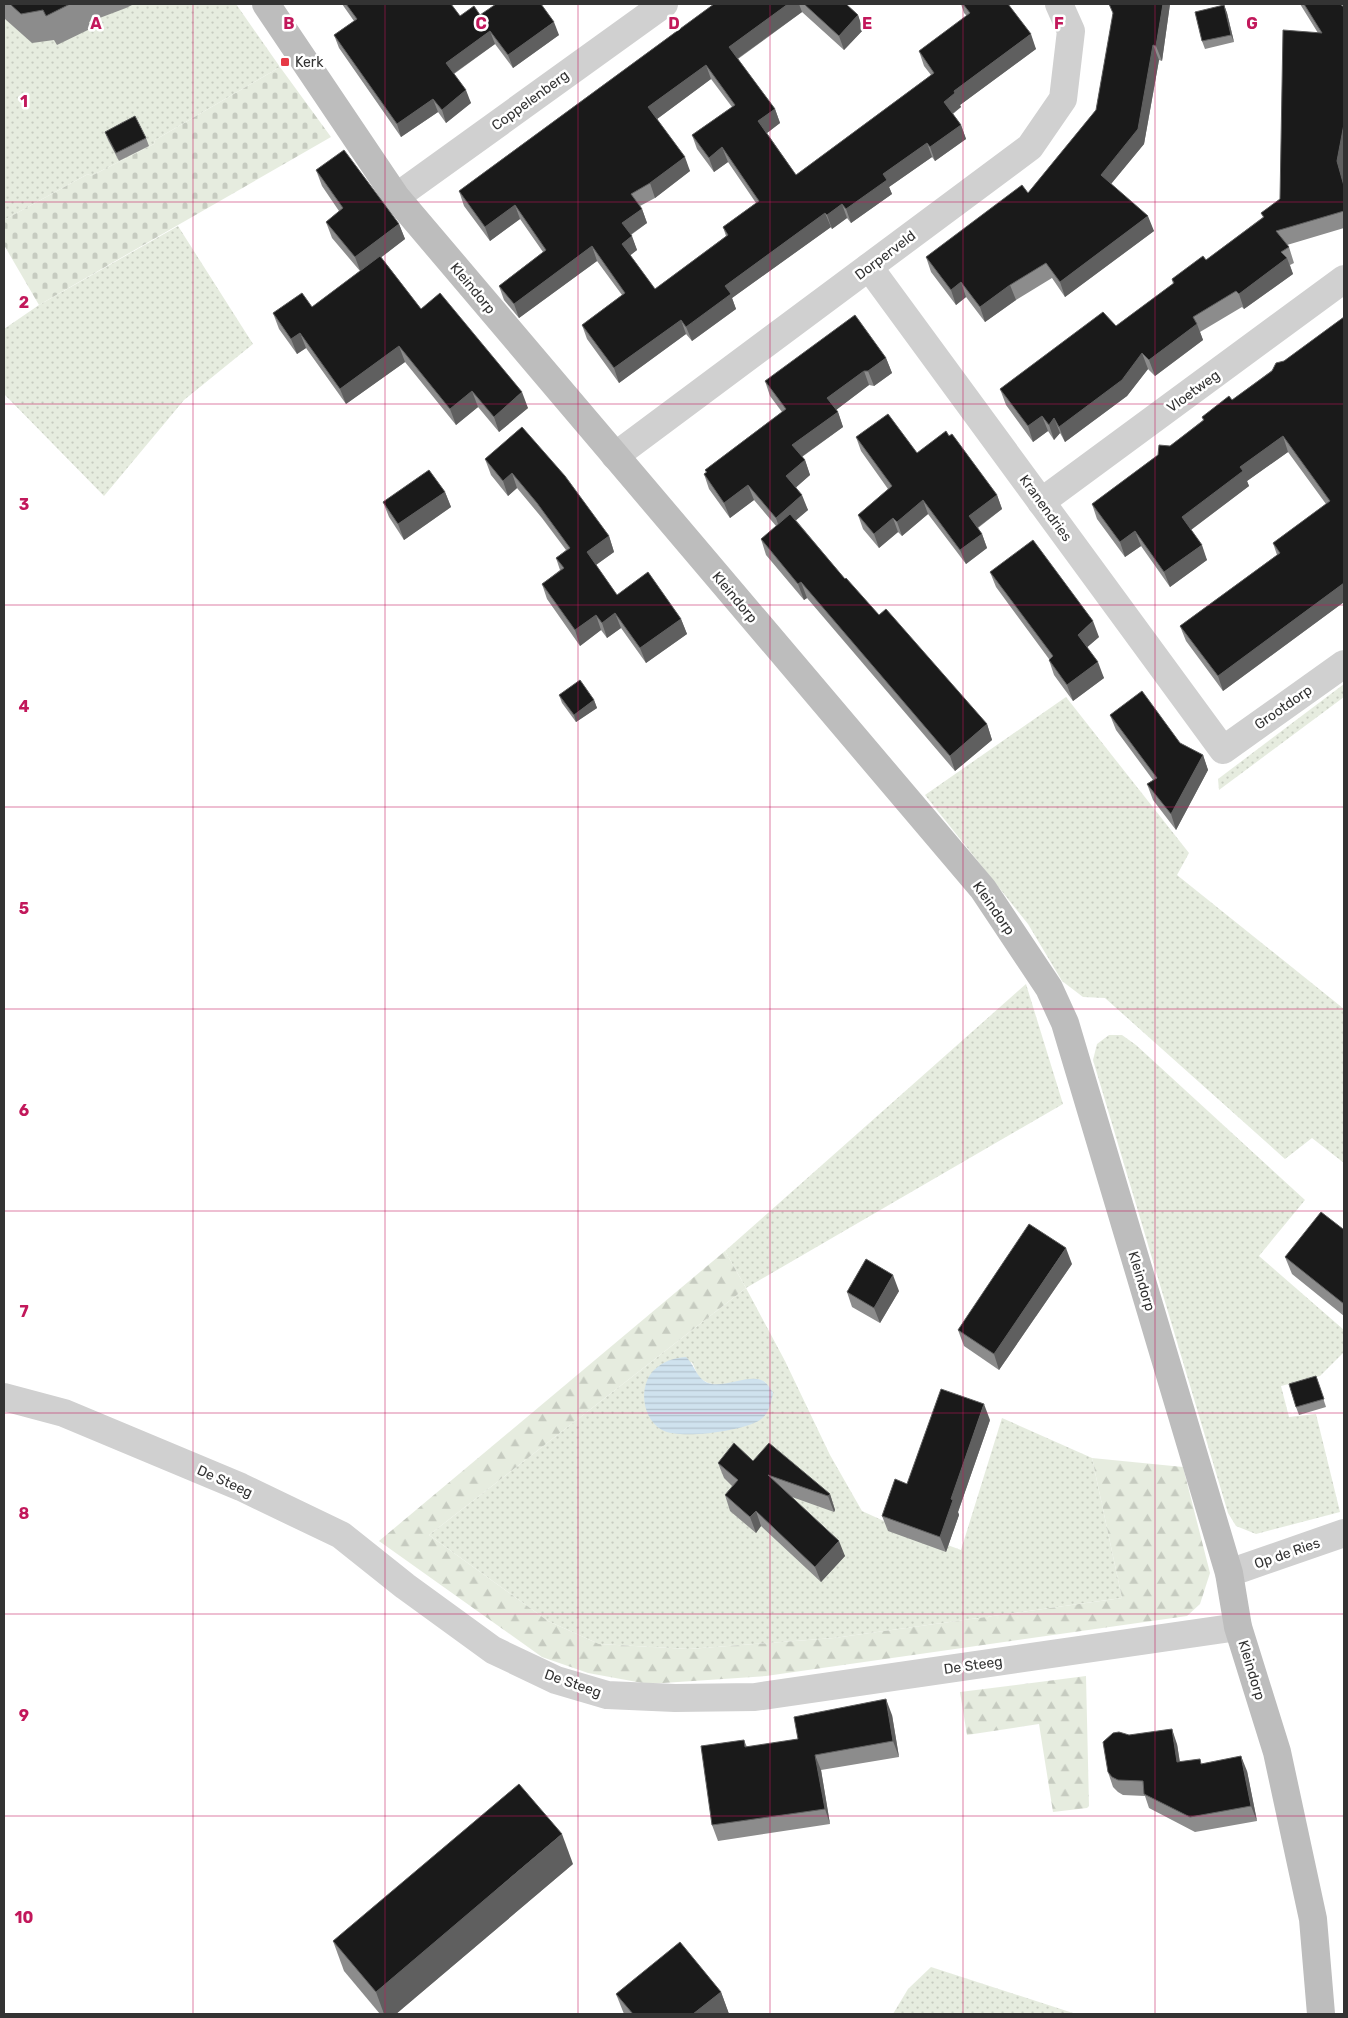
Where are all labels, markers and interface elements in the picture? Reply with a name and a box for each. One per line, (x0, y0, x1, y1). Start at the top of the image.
text: A (90, 14, 102, 33)
text: B (283, 14, 295, 33)
text: C (475, 14, 487, 33)
text: D (668, 14, 680, 33)
text: E (862, 14, 872, 33)
text: F (1054, 14, 1064, 33)
text: G (1246, 14, 1258, 33)
place label: Kerk (295, 54, 324, 71)
marker: Kerk (279, 56, 291, 68)
street label: Coppelenberg (488, 67, 572, 134)
text: 1 (20, 92, 28, 111)
street label: Dorperveld (852, 227, 919, 284)
street label: Kleindorp (446, 259, 499, 317)
text: 2 (19, 293, 29, 312)
street label: Vloetweg (1164, 367, 1223, 416)
street label: Kranendries (1016, 472, 1075, 545)
text: 3 (19, 495, 29, 514)
street label: Kleindorp (708, 568, 761, 626)
street label: Grootdorp (1251, 681, 1315, 733)
text: 4 (19, 697, 30, 716)
street label: Kleindorp (969, 878, 1018, 938)
text: 5 (19, 899, 29, 918)
text: 6 (19, 1101, 29, 1120)
street label: Kleindorp (1124, 1249, 1159, 1313)
text: 7 (19, 1302, 29, 1321)
street label: De Steeg (194, 1462, 255, 1501)
text: 8 (19, 1504, 30, 1523)
street label: Op de Ries (1252, 1534, 1322, 1573)
street label: Kleindorp (1234, 1638, 1269, 1702)
street label: De Steeg (943, 1653, 1004, 1678)
street label: De Steeg (542, 1666, 604, 1701)
text: 9 (19, 1706, 29, 1725)
text: 10 (15, 1908, 34, 1927)

